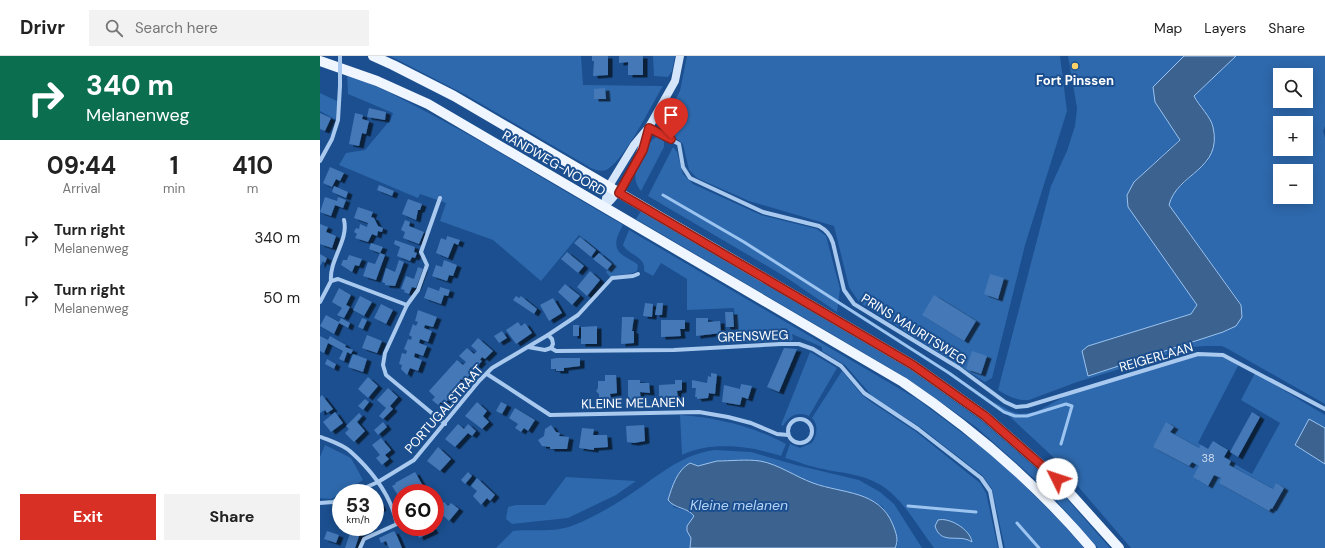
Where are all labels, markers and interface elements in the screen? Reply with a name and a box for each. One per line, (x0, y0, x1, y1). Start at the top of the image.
search box (89, 10, 369, 46)
text: Drivr (20, 15, 65, 40)
icon: search (103, 17, 125, 39)
text: Search here (135, 18, 218, 38)
text: Map (1154, 19, 1182, 37)
text: Layers (1204, 19, 1246, 37)
text: Share (1268, 19, 1305, 37)
marker: Fort Pinssen (1070, 61, 1080, 71)
text: 340 m (86, 67, 174, 104)
map controls (1273, 68, 1313, 204)
button: search (1273, 68, 1313, 108)
icon: right (20, 72, 72, 124)
place label: Fort Pinssen (1036, 72, 1114, 89)
pin (654, 98, 688, 139)
text: Melanenweg (86, 103, 190, 127)
icon: arrive (660, 104, 682, 126)
button: + (1273, 116, 1313, 156)
street label: RANDWEG-NOORD (499, 127, 609, 200)
text: 09:44 (47, 150, 116, 181)
text: 1 (170, 150, 178, 181)
text: 410 (232, 150, 273, 181)
button: − (1273, 164, 1313, 204)
text: Arrival (63, 180, 100, 197)
text: min (163, 180, 185, 197)
text: m (247, 180, 258, 197)
text: Turn right (54, 220, 125, 240)
icon: right (20, 227, 42, 249)
text: 340 m (254, 228, 300, 248)
text: Melanenweg (54, 240, 129, 257)
text: Turn right (54, 280, 125, 300)
icon: right (20, 287, 42, 309)
text: 50 m (263, 288, 300, 308)
street label: PRINS MAURITSWEG (858, 290, 970, 368)
text: Melanenweg (54, 300, 129, 317)
street label: GRENSWEG (717, 326, 789, 346)
street label: REIGERLAAN (1117, 338, 1195, 376)
street label: PORTUGALSTRAAT (401, 361, 487, 457)
street label: KLEINE MELANEN (581, 394, 685, 412)
house number: 38 (1201, 451, 1215, 465)
position arrow (1036, 458, 1078, 500)
speed limit sign: 60 (392, 484, 444, 536)
text: 53 (346, 492, 370, 518)
button: Exit (20, 494, 156, 540)
button: Share (164, 494, 300, 540)
water label: Kleine melanen (690, 496, 788, 514)
text: km/h (346, 513, 370, 526)

